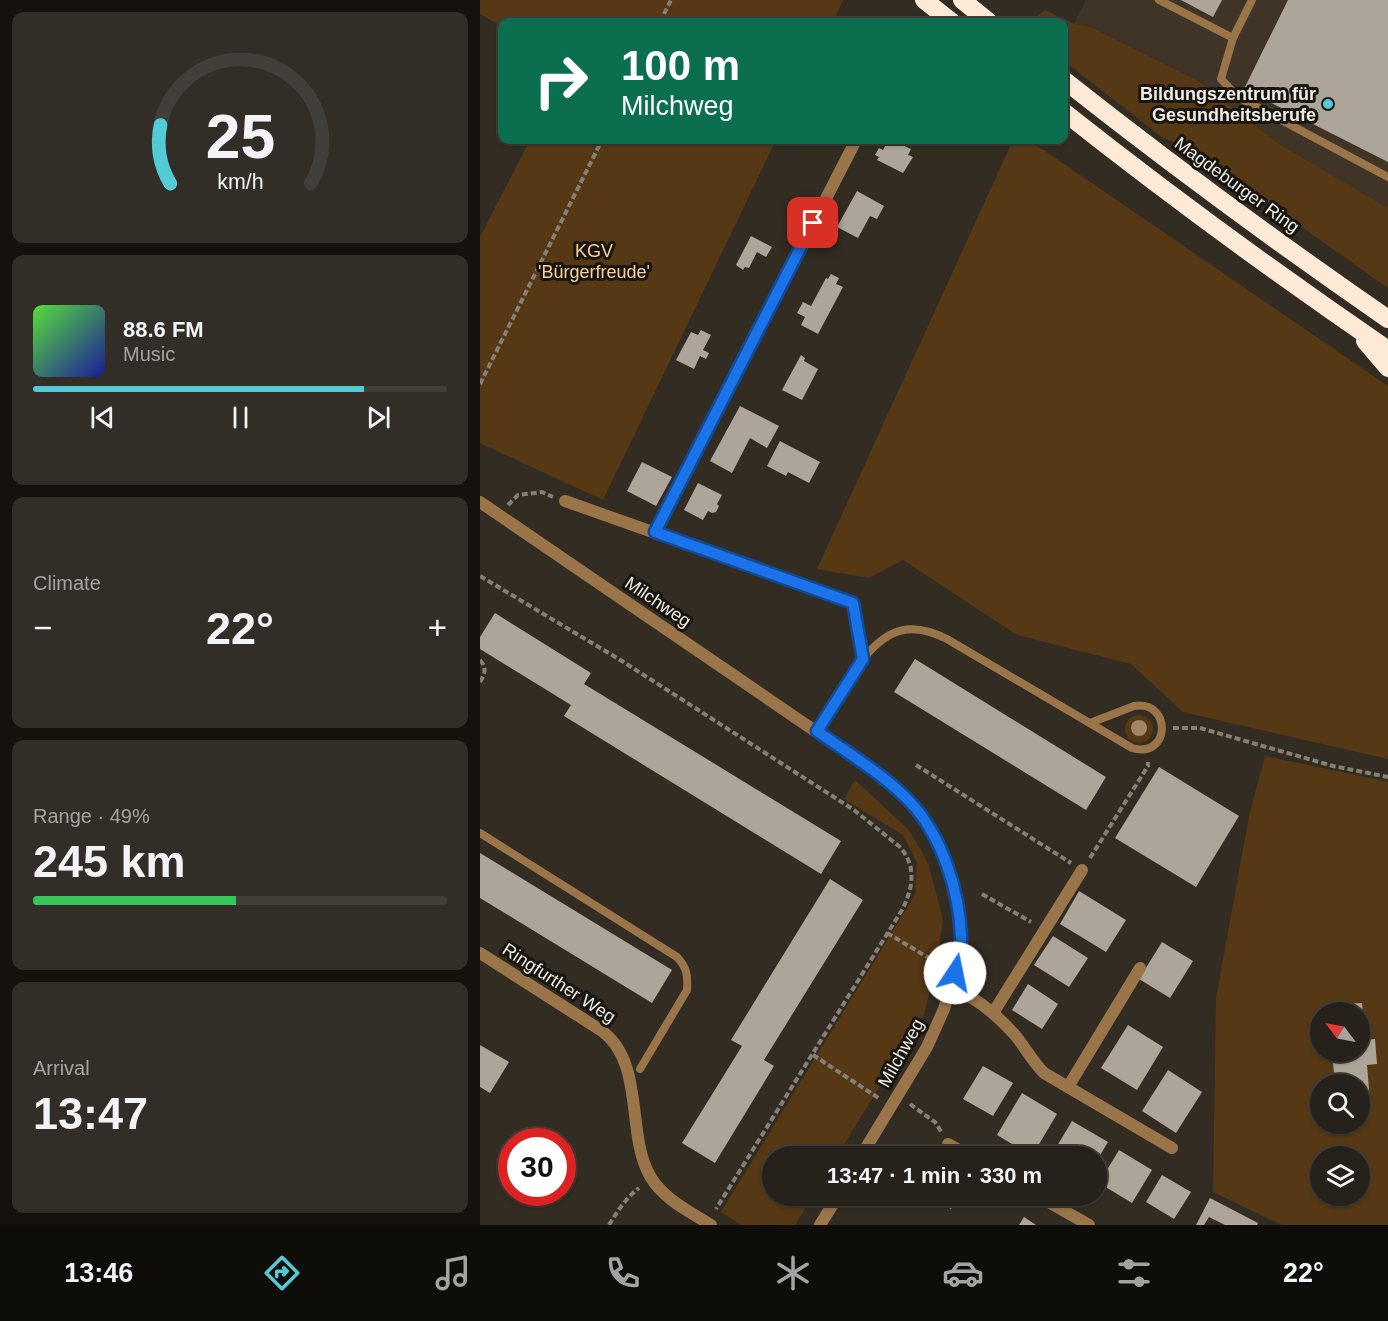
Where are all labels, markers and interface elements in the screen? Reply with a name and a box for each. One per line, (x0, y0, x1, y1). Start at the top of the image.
icon: right (522, 42, 600, 120)
text: 100 m (621, 42, 740, 89)
place label: Bildungszentrum für Gesundheitsberufe (1140, 84, 1316, 125)
text: Milchweg (621, 91, 734, 121)
marker: Bildungszentrum für Gesundheitsberufe (1321, 97, 1335, 111)
text: 25 (205, 102, 275, 171)
street label: Magdeburger Ring (1171, 133, 1303, 237)
text: km/h (217, 171, 263, 195)
pin (787, 197, 838, 248)
icon: arrive (796, 206, 829, 239)
park label: KGV 'Bürgerfreude' (538, 241, 650, 282)
text: 88.6 FM (123, 317, 204, 342)
text: Music (123, 343, 175, 365)
icon: previous (86, 401, 119, 434)
icon: pause (224, 401, 257, 434)
icon: next (362, 401, 395, 434)
text: Climate (33, 572, 101, 594)
street label: Milchweg (621, 573, 695, 631)
text: 22° (206, 603, 274, 654)
text: − (33, 609, 52, 646)
text: + (428, 609, 447, 646)
text: Range · 49% (33, 805, 150, 827)
text: 245 km (33, 836, 186, 887)
street label: Ringfurther Weg (499, 939, 619, 1027)
position arrow (923, 941, 987, 1005)
north arrow (1310, 1002, 1370, 1062)
map controls (1310, 1002, 1370, 1206)
street label: Milchweg (874, 1015, 928, 1091)
text: Arrival (33, 1057, 90, 1079)
button: search (1310, 1074, 1370, 1134)
text: 13:47 (33, 1088, 148, 1139)
speed limit sign: 30 (498, 1128, 576, 1206)
button: layers (1310, 1146, 1370, 1206)
text: 13:47 · 1 min · 330 m (827, 1163, 1042, 1188)
icon: directions (261, 1252, 303, 1294)
icon: music (432, 1252, 474, 1294)
icon: phone (602, 1252, 644, 1294)
icon: climate (772, 1252, 814, 1294)
icon: car (942, 1252, 984, 1294)
icon: filters (1113, 1252, 1155, 1294)
text: 13:46 (64, 1258, 133, 1288)
text: 22° (1283, 1258, 1324, 1288)

